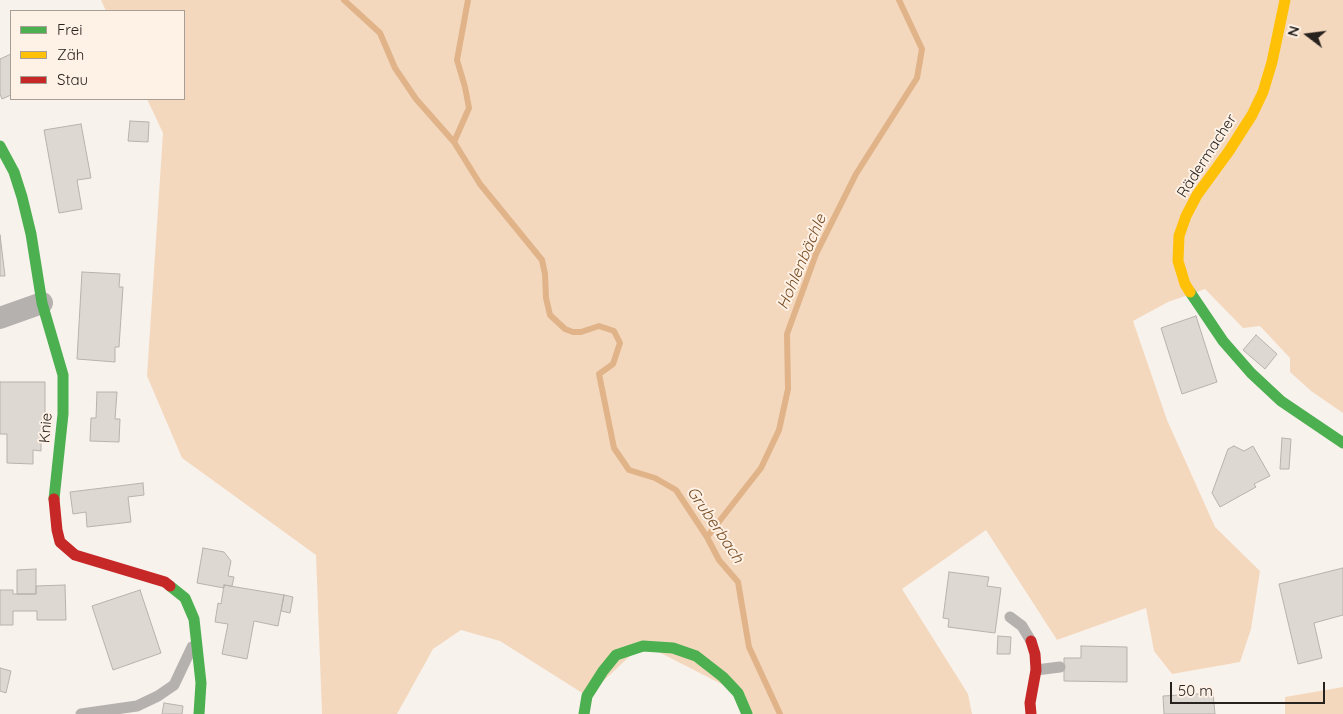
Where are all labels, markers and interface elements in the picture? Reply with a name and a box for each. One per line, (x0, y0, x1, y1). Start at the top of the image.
legend (10, 10, 185, 100)
north arrow (1283, 10, 1333, 60)
text: Frei (57, 20, 83, 39)
text: N (1283, 24, 1304, 38)
text: Zäh (57, 45, 84, 64)
text: Stau (57, 70, 88, 89)
street label: Rädermacher (1173, 111, 1241, 201)
water label: Hohlenbächle (773, 212, 831, 312)
street label: Knie (36, 412, 56, 444)
water label: Gruberbach (682, 483, 748, 567)
scale bar (1173, 672, 1328, 704)
text: 50 m (1178, 681, 1213, 700)

